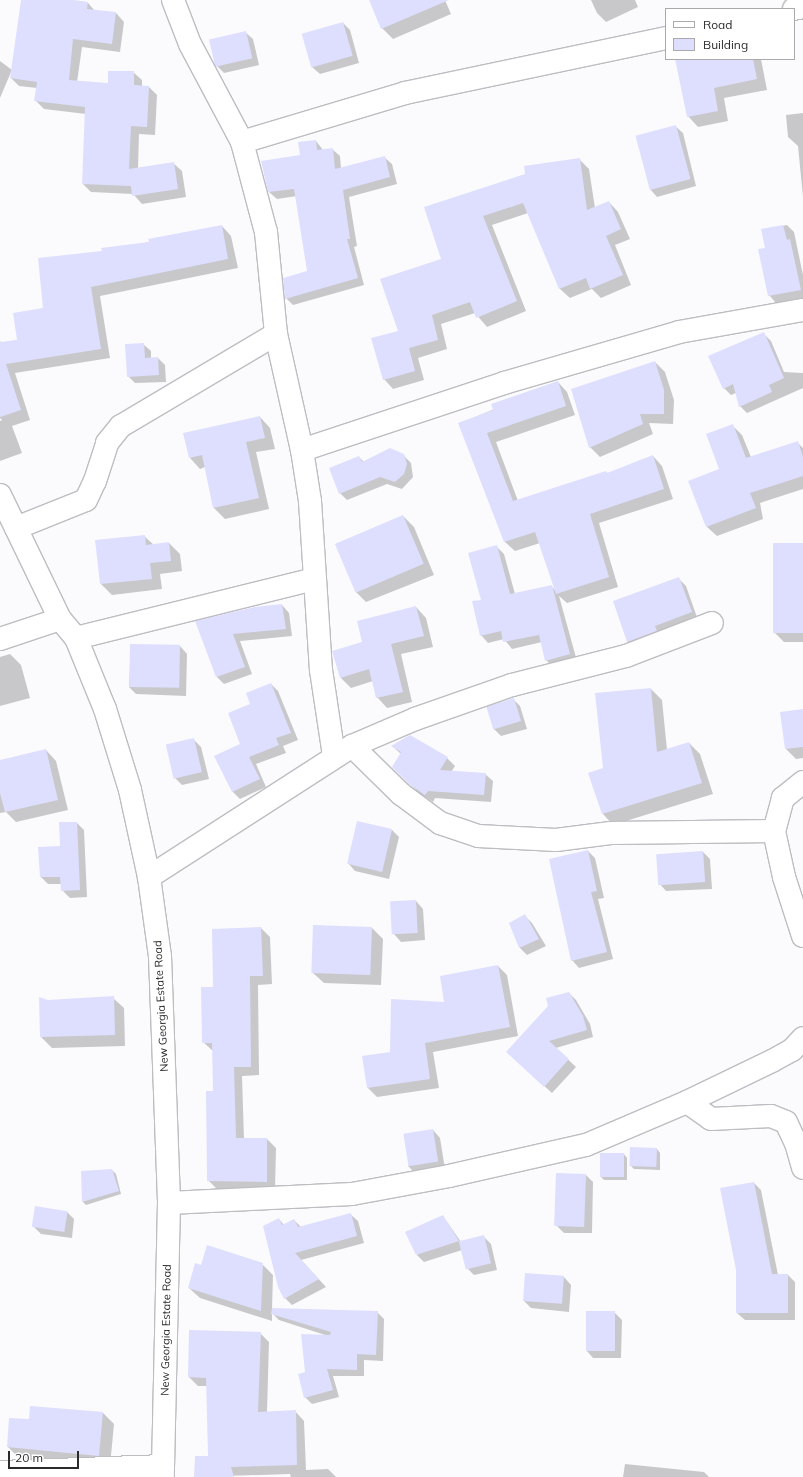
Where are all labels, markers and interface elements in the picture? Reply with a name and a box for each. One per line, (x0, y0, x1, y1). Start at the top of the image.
legend (665, 8, 795, 60)
text: Road (703, 17, 732, 32)
text: Building (703, 37, 748, 52)
street label: New Georgia Estate Road (151, 940, 171, 1072)
street label: New Georgia Estate Road (158, 1264, 174, 1396)
scale bar (10, 1443, 81, 1469)
text: 20 m (15, 1450, 43, 1465)

